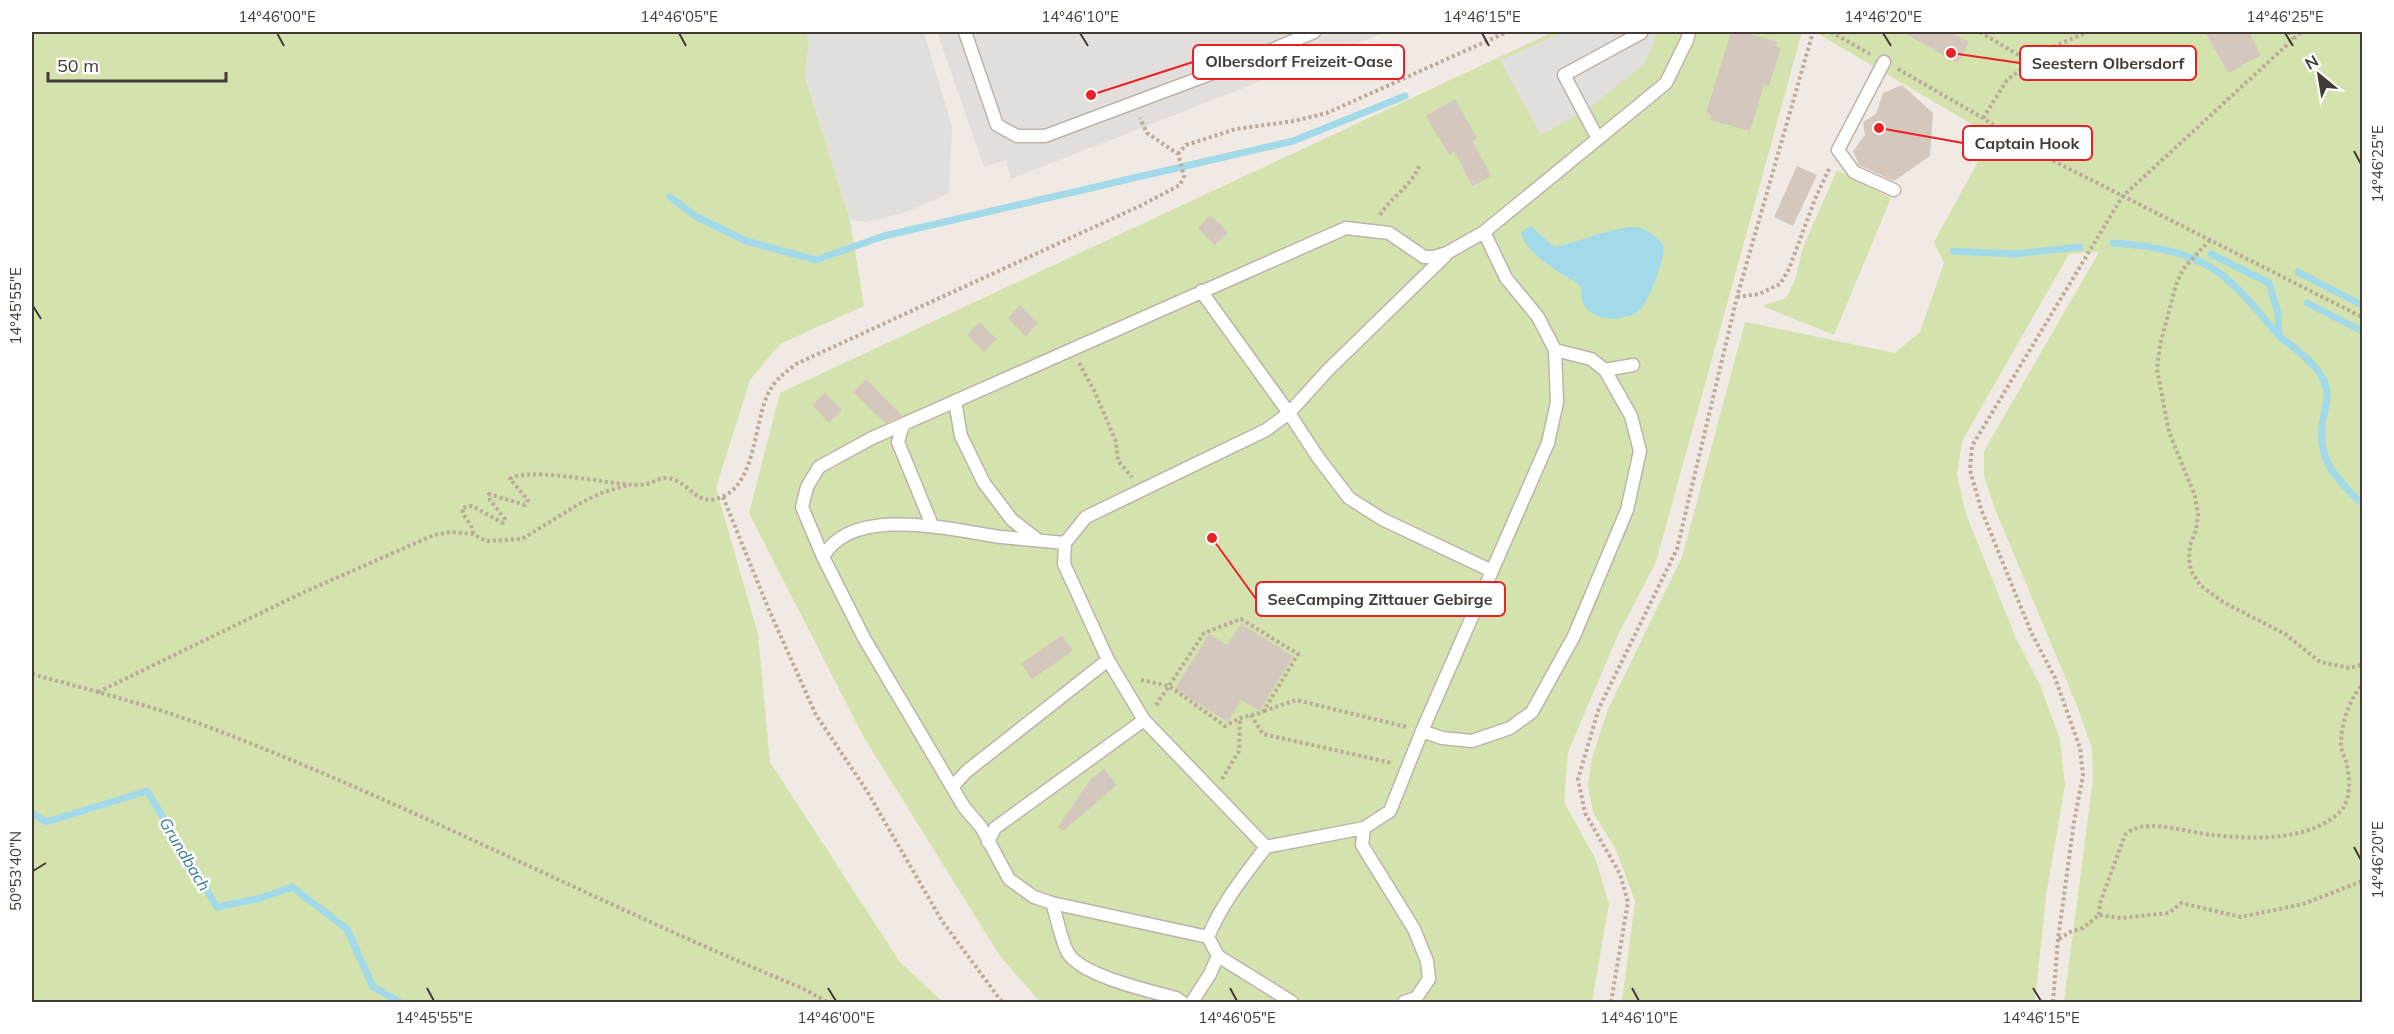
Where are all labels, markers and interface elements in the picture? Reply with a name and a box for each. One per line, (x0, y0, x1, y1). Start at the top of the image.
text: 14°46'00"E (238, 7, 316, 26)
text: 14°46'05"E (640, 7, 718, 26)
text: 14°46'10"E (1041, 7, 1119, 26)
text: 14°46'15"E (1443, 7, 1521, 26)
text: 14°46'20"E (1844, 7, 1922, 26)
text: 14°46'25"E (2246, 7, 2324, 26)
scale bar (48, 45, 226, 83)
callout: Olbersdorf Freizeit-Oase (1193, 45, 1404, 79)
north arrow (2289, 45, 2349, 105)
callout: Seestern Olbersdorf (2020, 46, 2196, 80)
text: N (2301, 50, 2322, 74)
text: Olbersdorf Freizeit-Oase (1205, 51, 1393, 71)
text: Seestern Olbersdorf (2032, 53, 2185, 73)
text: 50 m (57, 54, 99, 77)
text: 14°46'25"E (2368, 125, 2387, 203)
callout: Captain Hook (1963, 126, 2092, 160)
text: Captain Hook (1975, 133, 2081, 153)
text: 14°45'55"E (6, 267, 25, 345)
callout: SeeCamping Zittauer Gebirge (1256, 582, 1505, 616)
text: SeeCamping Zittauer Gebirge (1268, 589, 1493, 609)
water label: Grundbach (155, 814, 215, 894)
text: 14°46'20"E (2368, 821, 2387, 899)
text: 50°53'40"N (6, 831, 25, 911)
text: 14°45'55"E (395, 1008, 473, 1027)
text: 14°46'00"E (797, 1008, 875, 1027)
text: 14°46'05"E (1198, 1008, 1276, 1027)
text: 14°46'10"E (1600, 1008, 1678, 1027)
text: 14°46'15"E (2002, 1008, 2080, 1027)

